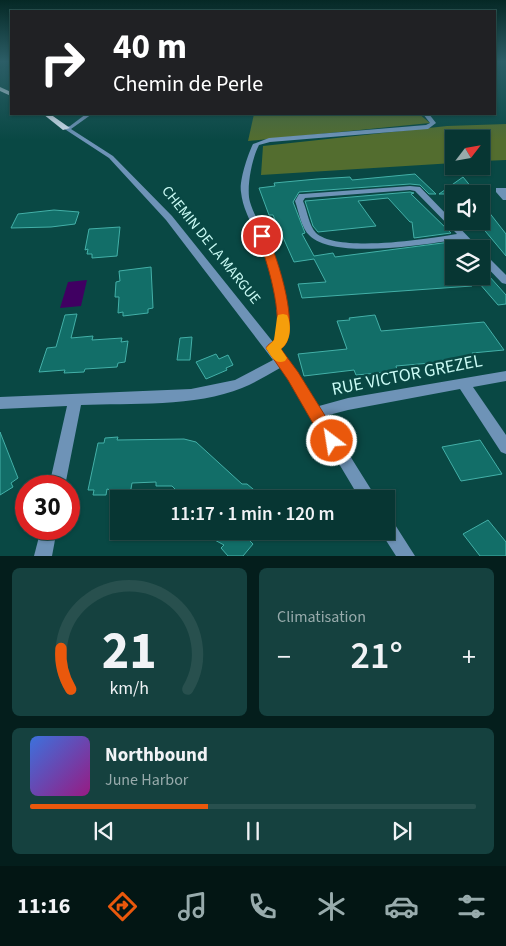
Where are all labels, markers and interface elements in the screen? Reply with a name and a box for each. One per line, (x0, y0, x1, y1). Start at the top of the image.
text: 40 m (113, 22, 187, 72)
icon: right (30, 30, 95, 95)
text: Chemin de Perle (113, 68, 263, 100)
north arrow (445, 130, 490, 175)
map controls (445, 130, 490, 285)
street label: CHEMIN DE LA MARGUE (157, 181, 265, 309)
button: sound (445, 185, 490, 230)
pin (241, 215, 283, 257)
icon: arrive (248, 222, 276, 250)
button: layers (445, 240, 490, 285)
street label: RUE VICTOR GREZEL (330, 348, 485, 402)
position arrow (305, 414, 357, 466)
speed limit sign: 30 (15, 475, 80, 540)
text: 11:17 · 1 min · 120 m (170, 501, 335, 528)
text: Climatisation (277, 606, 366, 628)
text: 21 (102, 615, 157, 689)
text: 21° (350, 629, 403, 683)
text: − (277, 637, 291, 677)
text: + (462, 637, 476, 677)
text: km/h (110, 676, 149, 701)
text: Northbound (105, 742, 208, 769)
text: June Harbor (105, 769, 188, 791)
icon: previous (90, 817, 118, 845)
icon: pause (239, 817, 267, 845)
icon: next (388, 817, 416, 845)
icon: directions (105, 889, 140, 924)
icon: music (175, 889, 210, 924)
icon: phone (245, 889, 280, 924)
icon: climate (314, 889, 349, 924)
icon: car (384, 889, 419, 924)
icon: filters (454, 889, 489, 924)
text: 11:16 (17, 890, 70, 922)

